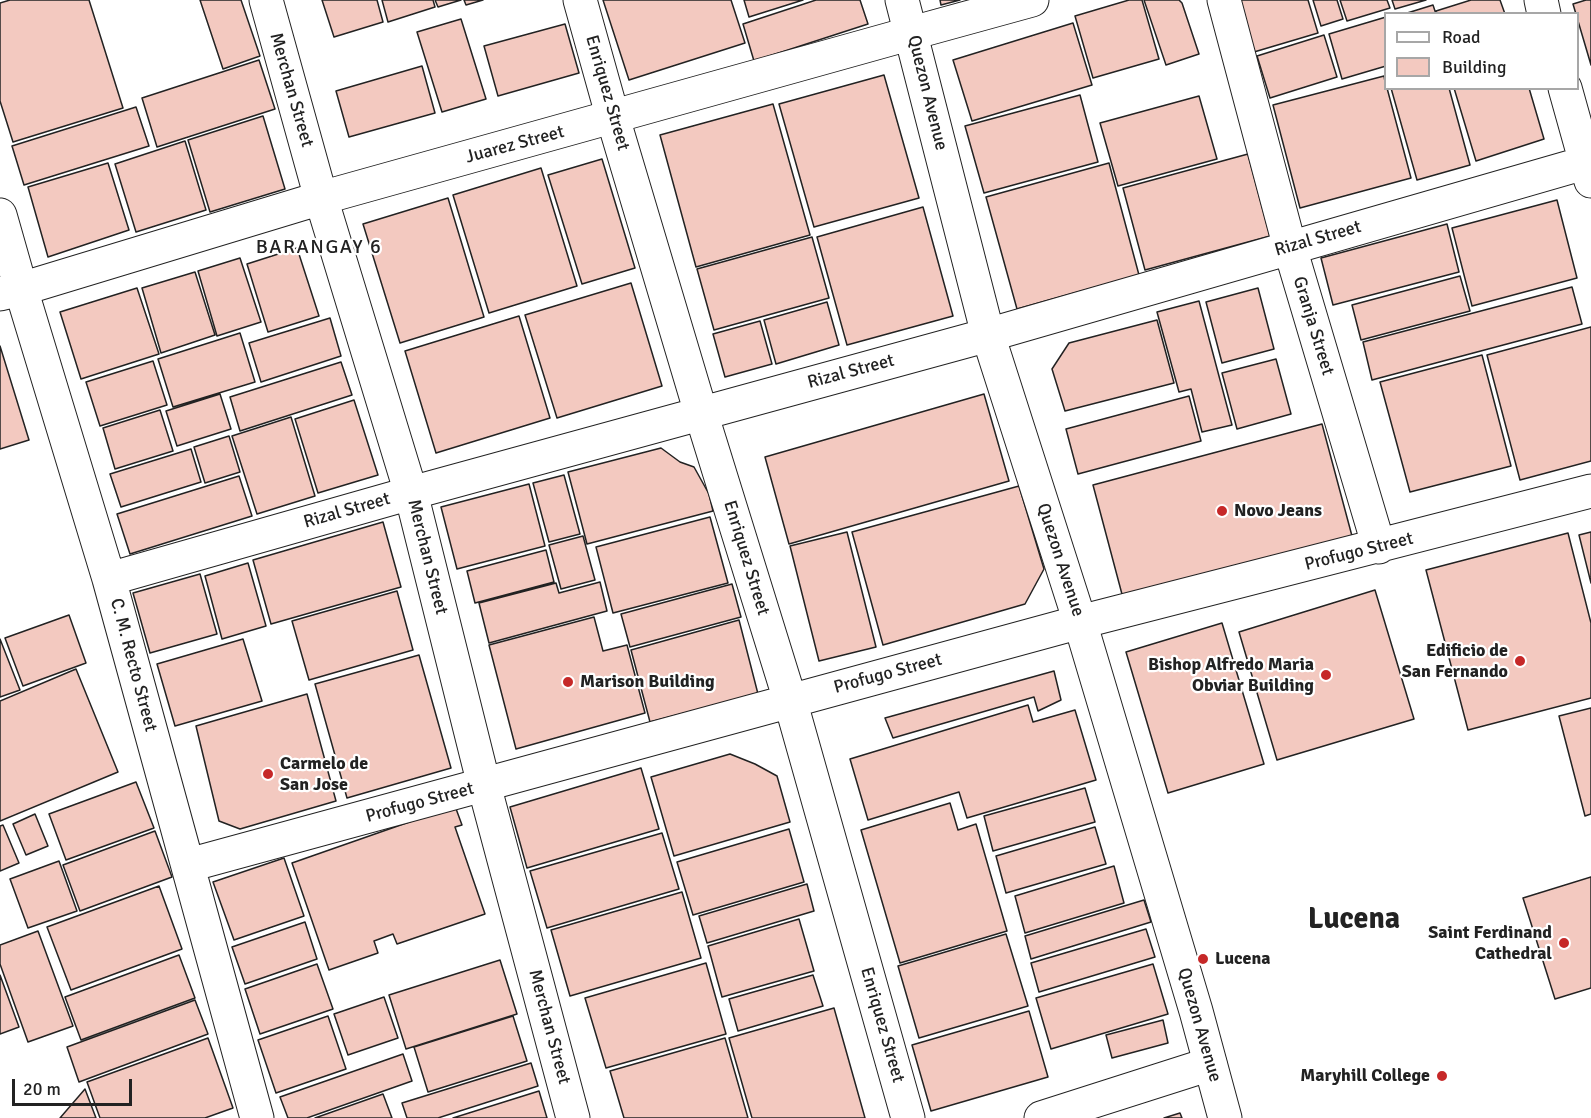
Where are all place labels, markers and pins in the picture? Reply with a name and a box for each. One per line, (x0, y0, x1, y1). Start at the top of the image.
place label: Novo Jeans (1234, 500, 1322, 522)
marker: Novo Jeans (1215, 504, 1229, 518)
place label: Edificio de San Fernando (1402, 640, 1508, 682)
place label: Bishop Alfredo Maria Obviar Building (1148, 654, 1314, 696)
marker: Edificio de San Fernando (1513, 654, 1527, 668)
marker: Bishop Alfredo Maria Obviar Building (1319, 668, 1333, 682)
place label: Marison Building (580, 671, 715, 693)
marker: Marison Building (561, 675, 575, 689)
place label: Carmelo de San Jose (280, 753, 368, 795)
marker: Carmelo de San Jose (261, 767, 275, 781)
place label: Saint Ferdinand Cathedral (1428, 922, 1552, 964)
marker: Saint Ferdinand Cathedral (1557, 936, 1571, 950)
place label: Lucena (1215, 948, 1270, 970)
marker: Lucena (1196, 952, 1210, 966)
place label: Maryhill College (1300, 1065, 1430, 1087)
marker: Maryhill College (1435, 1069, 1449, 1083)

